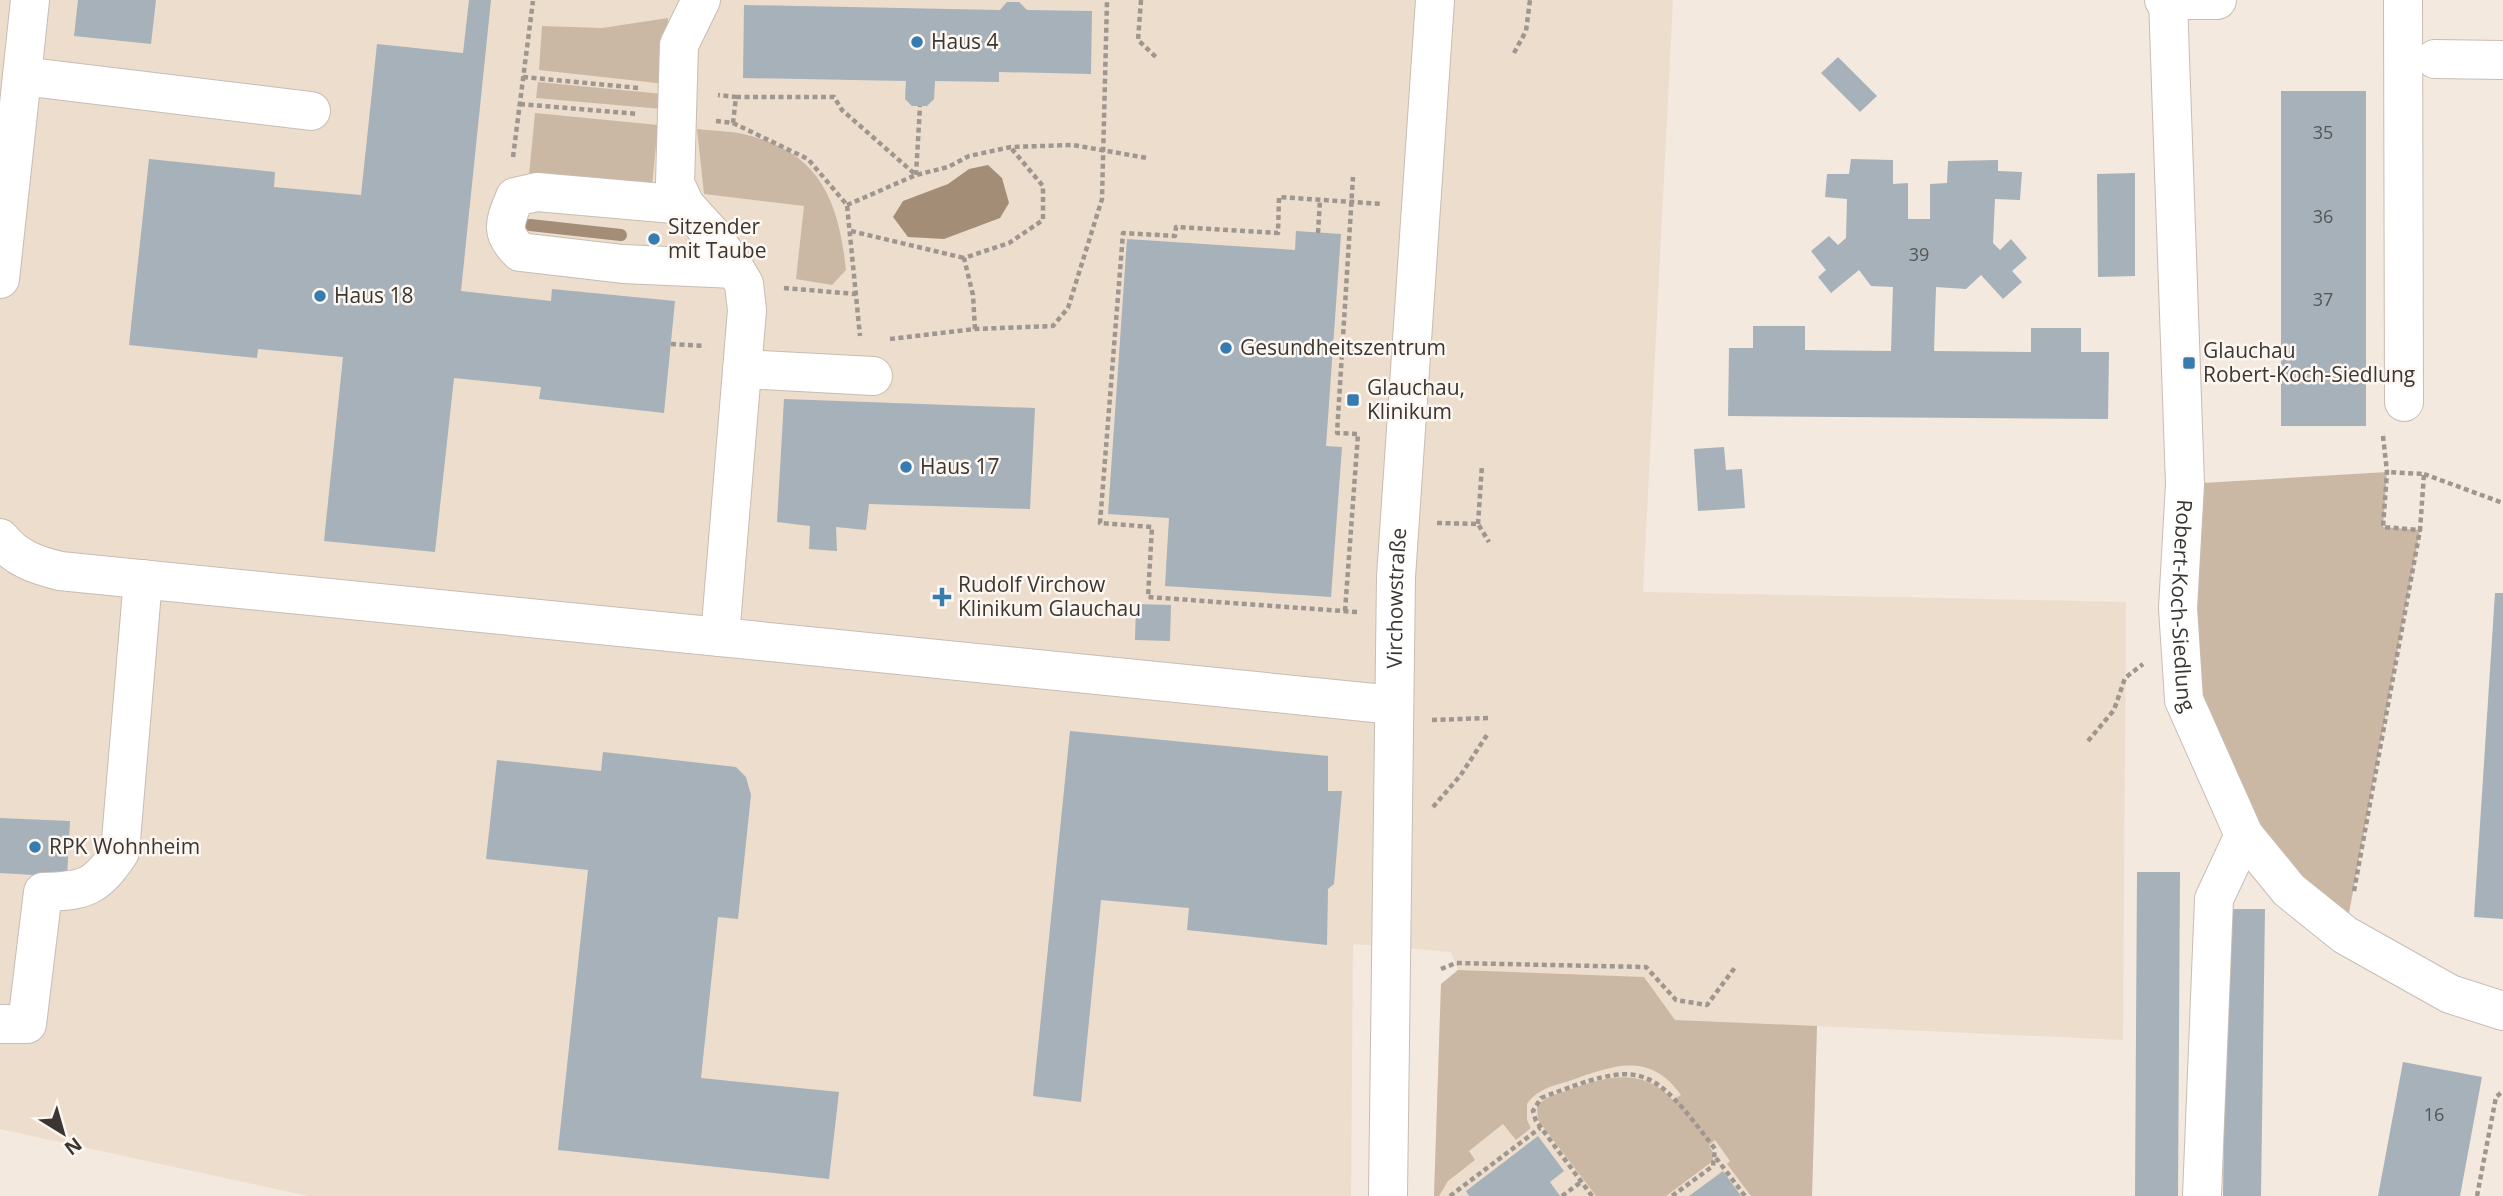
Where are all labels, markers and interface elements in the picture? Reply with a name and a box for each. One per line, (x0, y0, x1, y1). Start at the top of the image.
place label: Haus 4 (931, 27, 999, 55)
marker: Haus 4 (909, 34, 925, 50)
house number: 35 (2313, 120, 2333, 144)
house number: 36 (2313, 204, 2333, 228)
place label: Sitzender mit Taube (668, 212, 766, 264)
marker: Sitzender mit Taube (646, 231, 662, 247)
house number: 39 (1909, 242, 1929, 266)
place label: Haus 18 (334, 281, 414, 309)
house number: 37 (2313, 287, 2333, 311)
marker: Haus 18 (312, 288, 328, 304)
place label: Gesundheitszentrum (1240, 333, 1446, 361)
place label: Glauchau Robert-Koch-Siedlung (2203, 336, 2415, 388)
marker: Gesundheitszentrum (1218, 340, 1234, 356)
marker: Glauchau Robert-Koch-Siedlung (2181, 355, 2197, 371)
place label: Glauchau, Klinikum (1367, 373, 1465, 425)
marker: Glauchau, Klinikum (1345, 392, 1361, 408)
place label: Haus 17 (920, 452, 1000, 480)
marker: Haus 17 (898, 459, 914, 475)
street label: Robert-Koch-Siedlung (2165, 499, 2202, 716)
street label: Virchowstraße (1380, 527, 1412, 669)
place label: Rudolf Virchow Klinikum Glauchau (958, 570, 1141, 622)
marker: Rudolf Virchow Klinikum Glauchau (932, 587, 952, 607)
place label: RPK Wohnheim (49, 832, 200, 860)
marker: RPK Wohnheim (27, 839, 43, 855)
north arrow (28, 1098, 98, 1168)
house number: 16 (2424, 1102, 2444, 1126)
text: N (59, 1132, 87, 1162)

